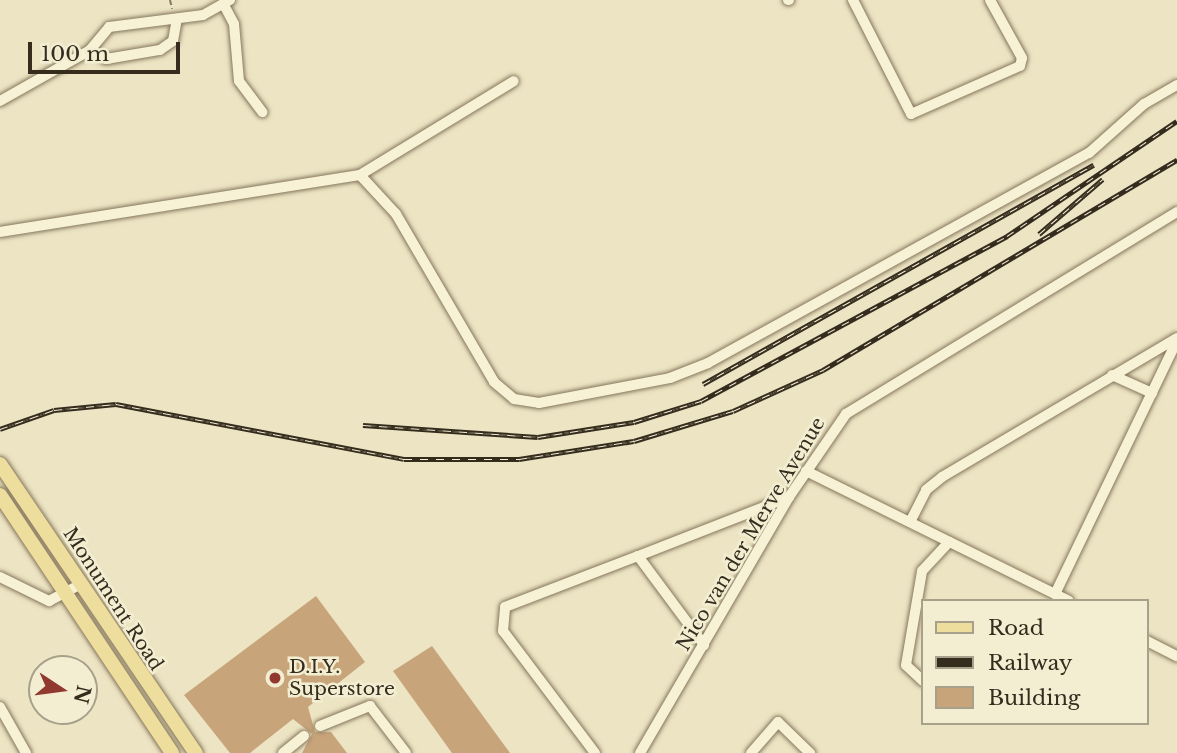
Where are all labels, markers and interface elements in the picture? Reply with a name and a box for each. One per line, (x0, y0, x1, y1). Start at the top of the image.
scale bar (32, 28, 184, 72)
text: 100 m (41, 41, 109, 67)
street label: Nico van der Merve Avenue (672, 412, 830, 656)
street label: Monument Road (58, 523, 168, 675)
legend (922, 599, 1149, 725)
text: Road (988, 615, 1044, 641)
text: Railway (988, 650, 1072, 676)
north arrow (28, 655, 98, 725)
place label: D.I.Y. Superstore (289, 656, 395, 700)
marker: D.I.Y. Superstore (267, 670, 283, 686)
text: N (69, 683, 95, 706)
text: Building (988, 685, 1080, 711)

